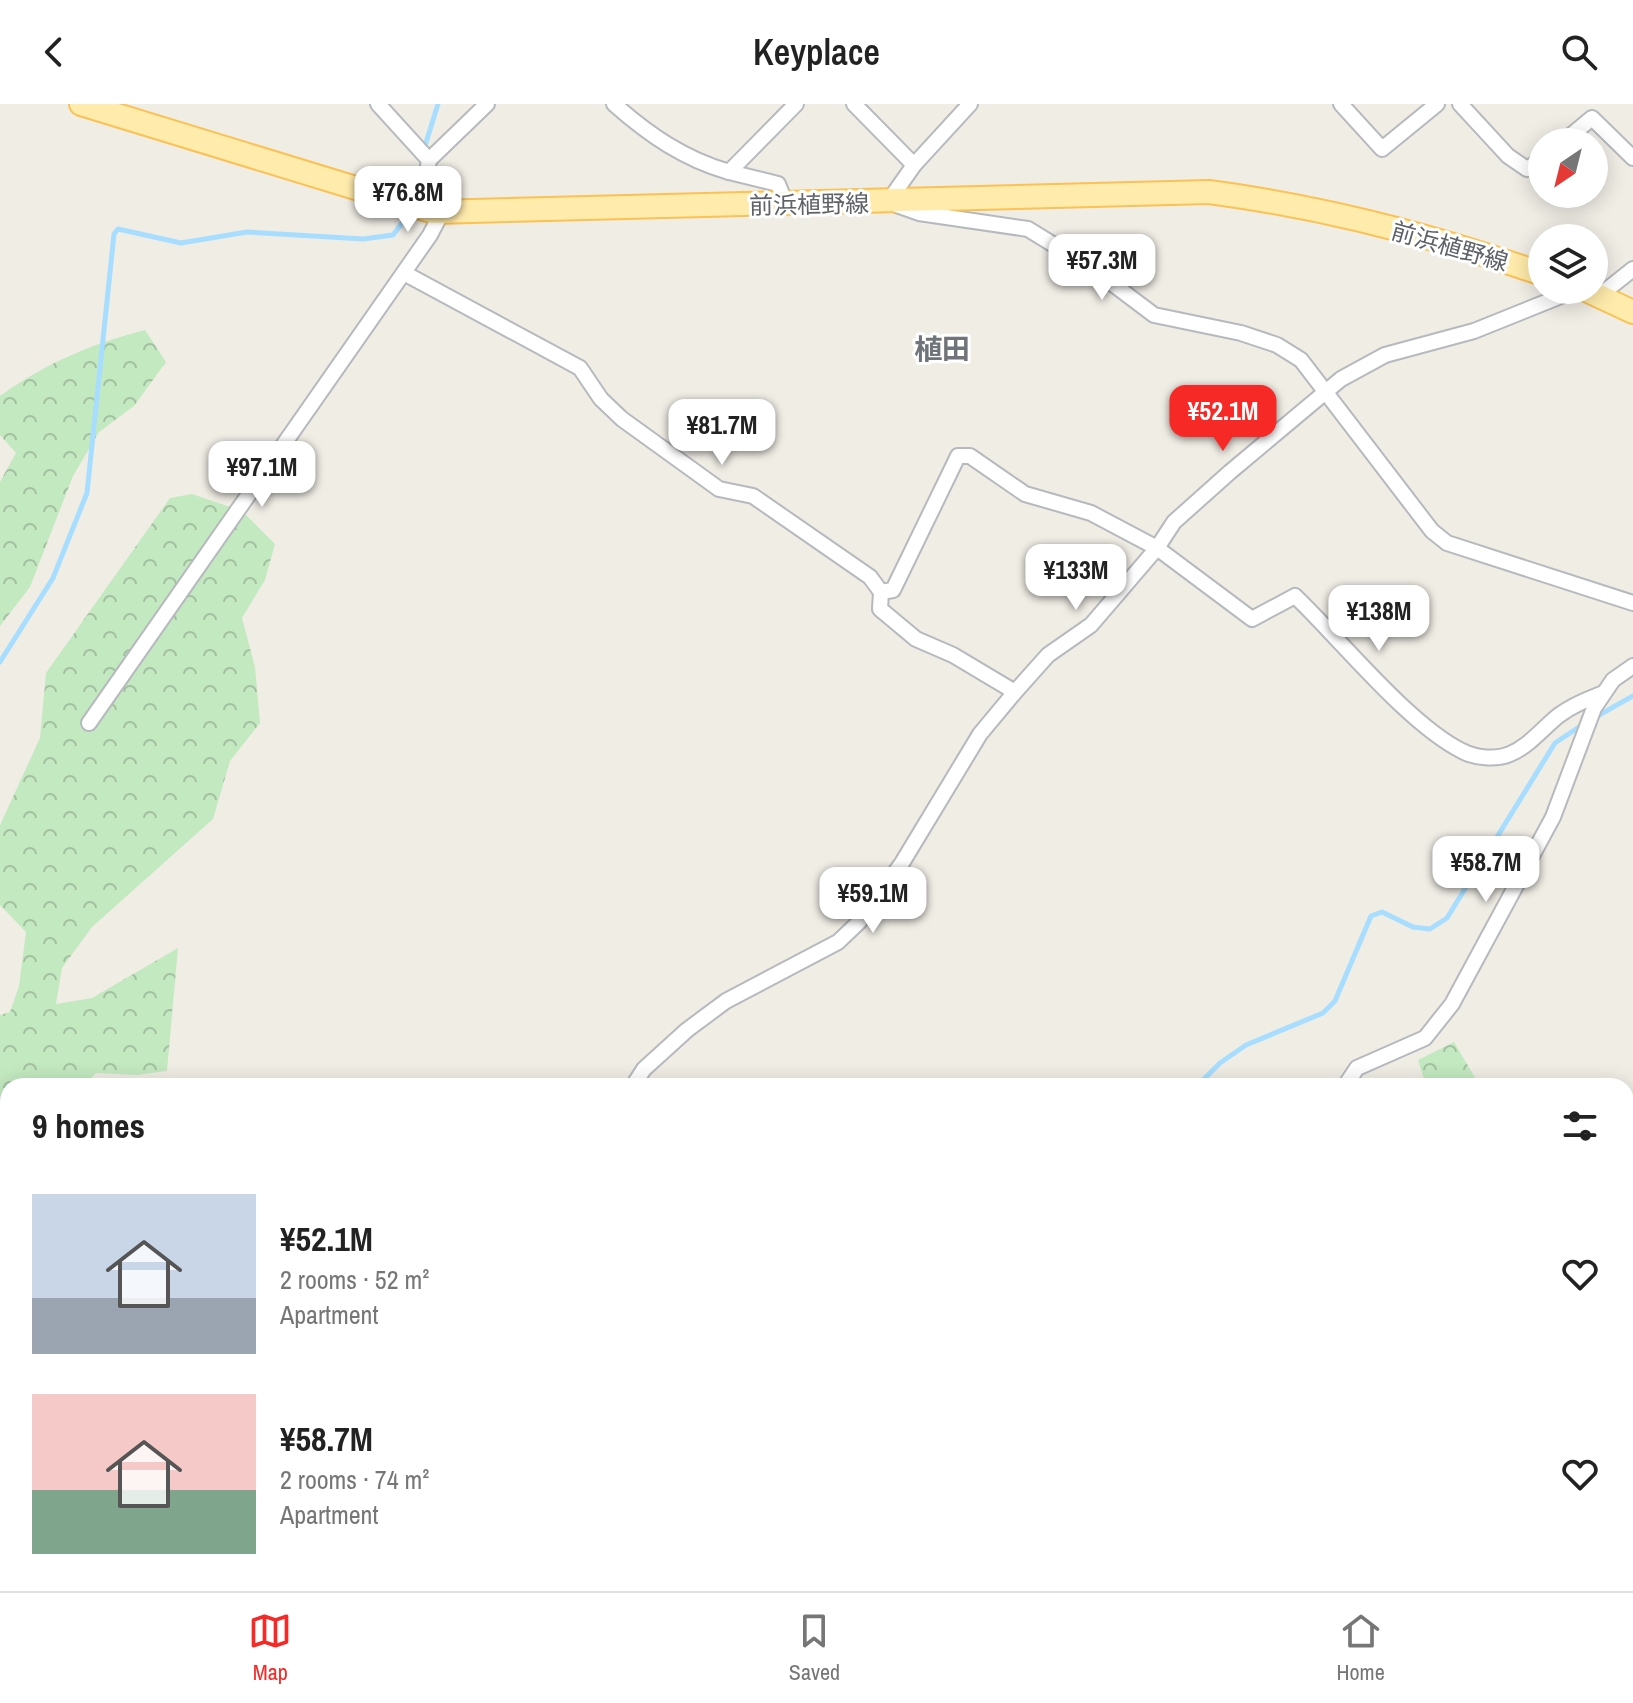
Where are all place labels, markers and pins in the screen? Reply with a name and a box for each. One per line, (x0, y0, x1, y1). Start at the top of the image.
pin: ¥76.8M (343, 166, 473, 234)
pin: ¥57.3M (1037, 234, 1167, 302)
pin: ¥52.1M (1158, 385, 1288, 453)
pin: ¥81.7M (657, 399, 787, 467)
pin: ¥97.1M (197, 441, 327, 509)
pin: ¥133M (1020, 544, 1132, 612)
pin: ¥138M (1323, 585, 1435, 653)
pin: ¥58.7M (1421, 836, 1551, 904)
pin: ¥59.1M (808, 867, 938, 935)

